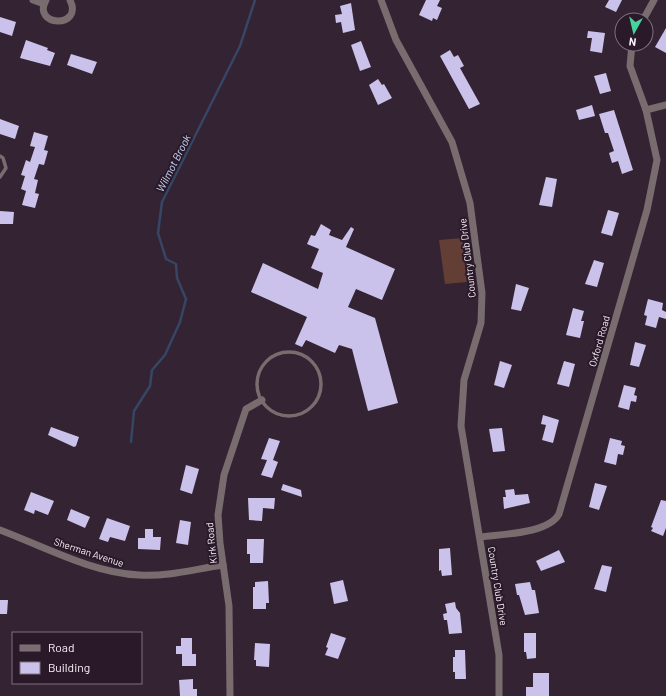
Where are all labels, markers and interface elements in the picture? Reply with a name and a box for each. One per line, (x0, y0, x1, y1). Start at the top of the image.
north arrow (614, 12, 654, 52)
text: N (628, 35, 637, 49)
water label: Wilmot Brook (153, 132, 193, 194)
street label: Country Club Drive (456, 218, 478, 298)
street label: Oxford Road (586, 314, 612, 368)
street label: Kirk Road (203, 522, 219, 564)
street label: Sherman Avenue (53, 535, 125, 569)
street label: Country Club Drive (486, 546, 510, 626)
legend (12, 632, 142, 684)
text: Road (48, 640, 75, 654)
text: Building (48, 660, 90, 674)

